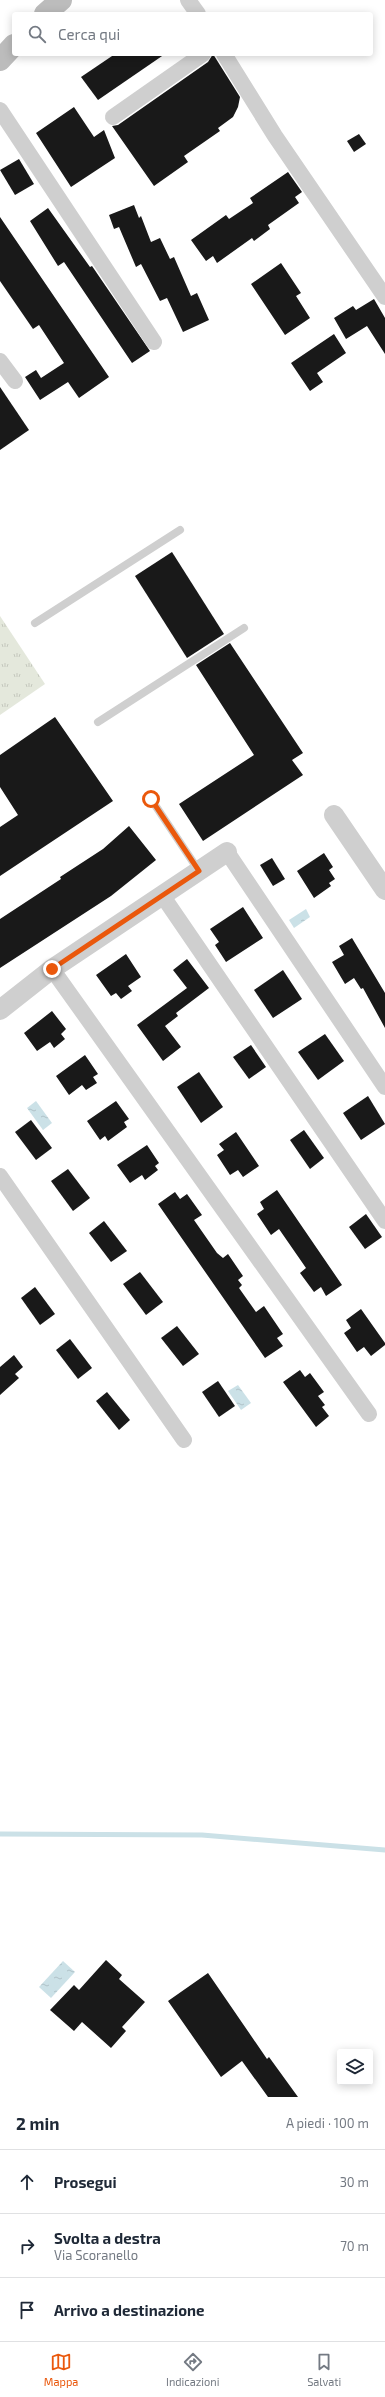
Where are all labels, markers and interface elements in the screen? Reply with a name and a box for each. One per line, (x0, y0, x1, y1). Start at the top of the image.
search box (12, 12, 373, 56)
icon: search (26, 23, 48, 45)
text: Cerca qui (58, 25, 120, 43)
route start (142, 790, 160, 808)
route end (43, 960, 61, 978)
map controls (337, 2049, 373, 2085)
button: layers (337, 2049, 373, 2085)
text: 2 min (16, 2113, 59, 2133)
text: A piedi · 100 m (286, 2115, 369, 2131)
icon: ahead (16, 2171, 38, 2193)
text: Prosegui (54, 2173, 117, 2191)
text: 30 m (340, 2174, 369, 2190)
text: Svolta a destra (54, 2229, 161, 2247)
icon: right (16, 2235, 38, 2257)
text: 70 m (340, 2238, 369, 2254)
text: Via Scoranello (54, 2247, 138, 2263)
icon: arrive (16, 2299, 38, 2321)
text: Arrivo a destinazione (54, 2301, 205, 2319)
tab: Mappa (44, 2351, 78, 2388)
tab: Indicazioni (166, 2351, 219, 2388)
tab: Salvati (307, 2351, 341, 2388)

